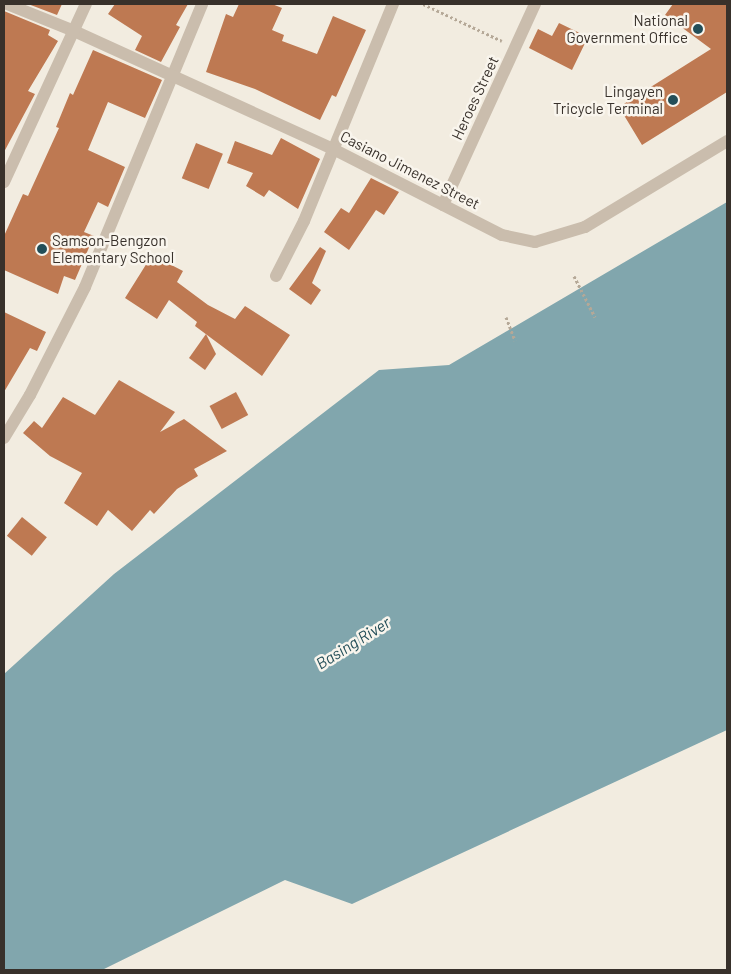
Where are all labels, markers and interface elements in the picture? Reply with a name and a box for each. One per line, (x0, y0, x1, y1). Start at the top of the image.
place label: National Government Office (567, 11, 688, 46)
marker: National Government Office (692, 23, 704, 35)
street label: Heroes Street (448, 53, 502, 143)
place label: Lingayen Tricycle Terminal (553, 82, 663, 117)
marker: Lingayen Tricycle Terminal (667, 94, 679, 106)
street label: Casiano Jimenez Street (337, 127, 483, 213)
place label: Samson-Bengzon Elementary School (52, 231, 174, 266)
marker: Samson-Bengzon Elementary School (36, 243, 48, 255)
water label: Basing River (312, 613, 394, 673)

